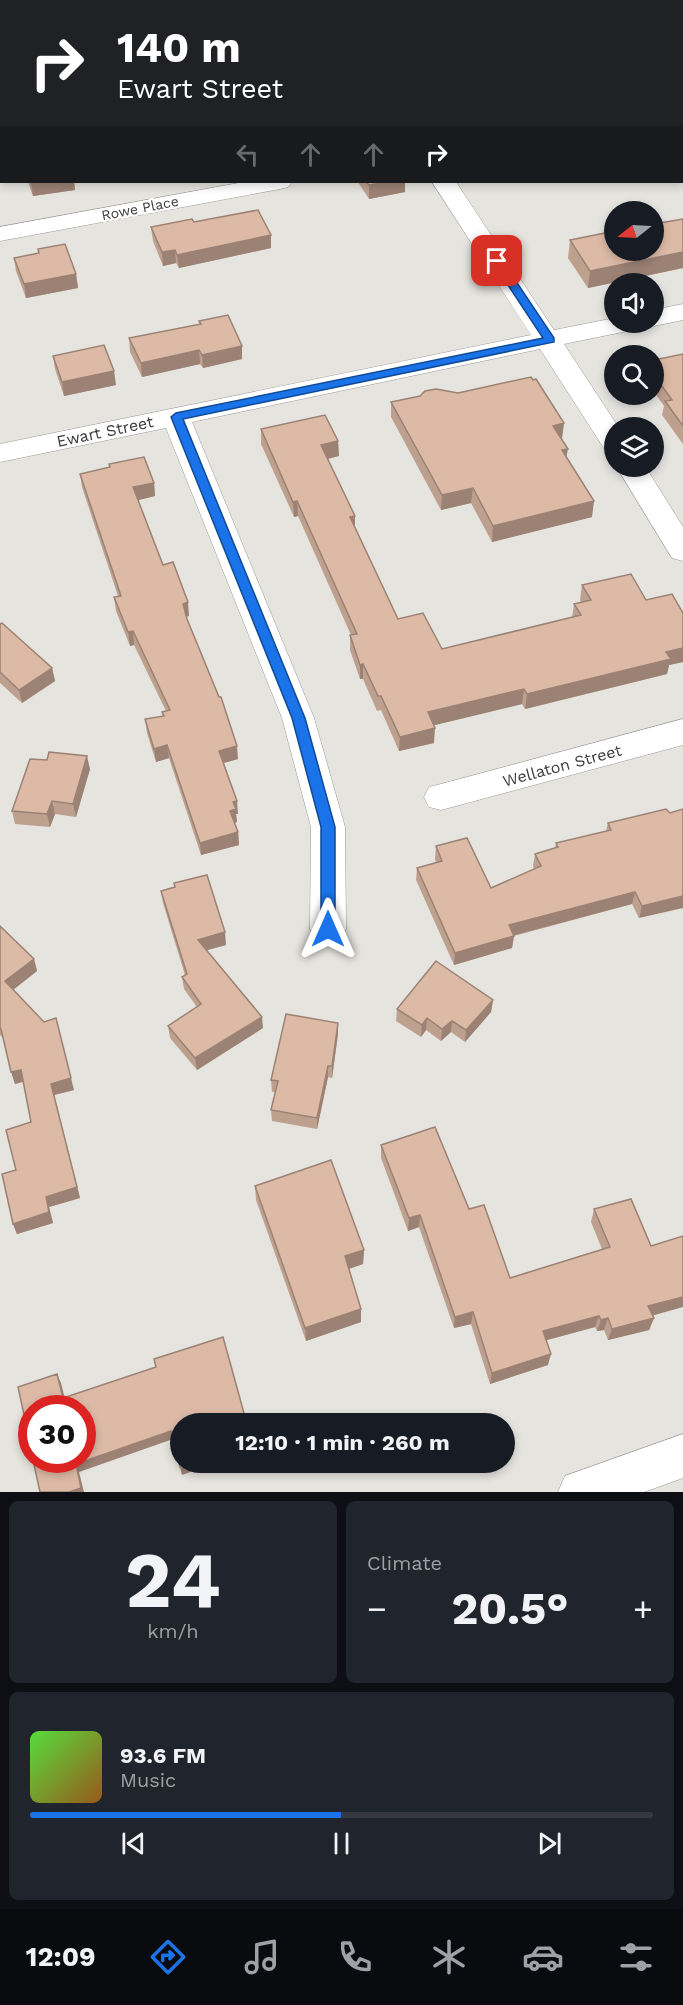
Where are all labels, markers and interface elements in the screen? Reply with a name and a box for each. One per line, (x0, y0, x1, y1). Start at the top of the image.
text: 140 m (117, 23, 241, 72)
icon: right (18, 24, 96, 102)
text: Ewart Street (117, 73, 283, 105)
icon: left (231, 138, 264, 171)
icon: ahead (294, 138, 327, 171)
icon: ahead (357, 138, 390, 171)
icon: right (420, 138, 453, 171)
street label: Rowe Place (100, 193, 180, 223)
north arrow (604, 201, 664, 261)
map controls (604, 201, 664, 477)
pin (471, 235, 522, 286)
icon: arrive (480, 244, 513, 277)
button: sound (604, 273, 664, 333)
button: search (604, 345, 664, 405)
street label: Ewart Street (55, 412, 155, 451)
button: layers (604, 417, 664, 477)
street label: Wellaton Street (501, 740, 624, 791)
position arrow (296, 897, 360, 961)
speed limit sign: 30 (18, 1395, 96, 1473)
text: 12:10 · 1 min · 260 m (235, 1430, 450, 1455)
text: 24 (125, 1534, 221, 1626)
text: Climate (367, 1551, 442, 1575)
text: 20.5° (452, 1582, 568, 1635)
text: − (367, 1589, 387, 1628)
text: + (633, 1589, 653, 1628)
text: km/h (147, 1619, 199, 1643)
text: 93.6 FM (120, 1743, 206, 1768)
text: Music (120, 1768, 176, 1792)
icon: previous (117, 1827, 150, 1860)
icon: pause (325, 1827, 358, 1860)
icon: next (533, 1827, 566, 1860)
icon: directions (147, 1936, 189, 1978)
icon: music (241, 1936, 283, 1978)
icon: phone (334, 1936, 376, 1978)
icon: climate (428, 1936, 470, 1978)
icon: car (522, 1936, 564, 1978)
icon: filters (615, 1936, 657, 1978)
text: 12:09 (26, 1941, 96, 1973)

